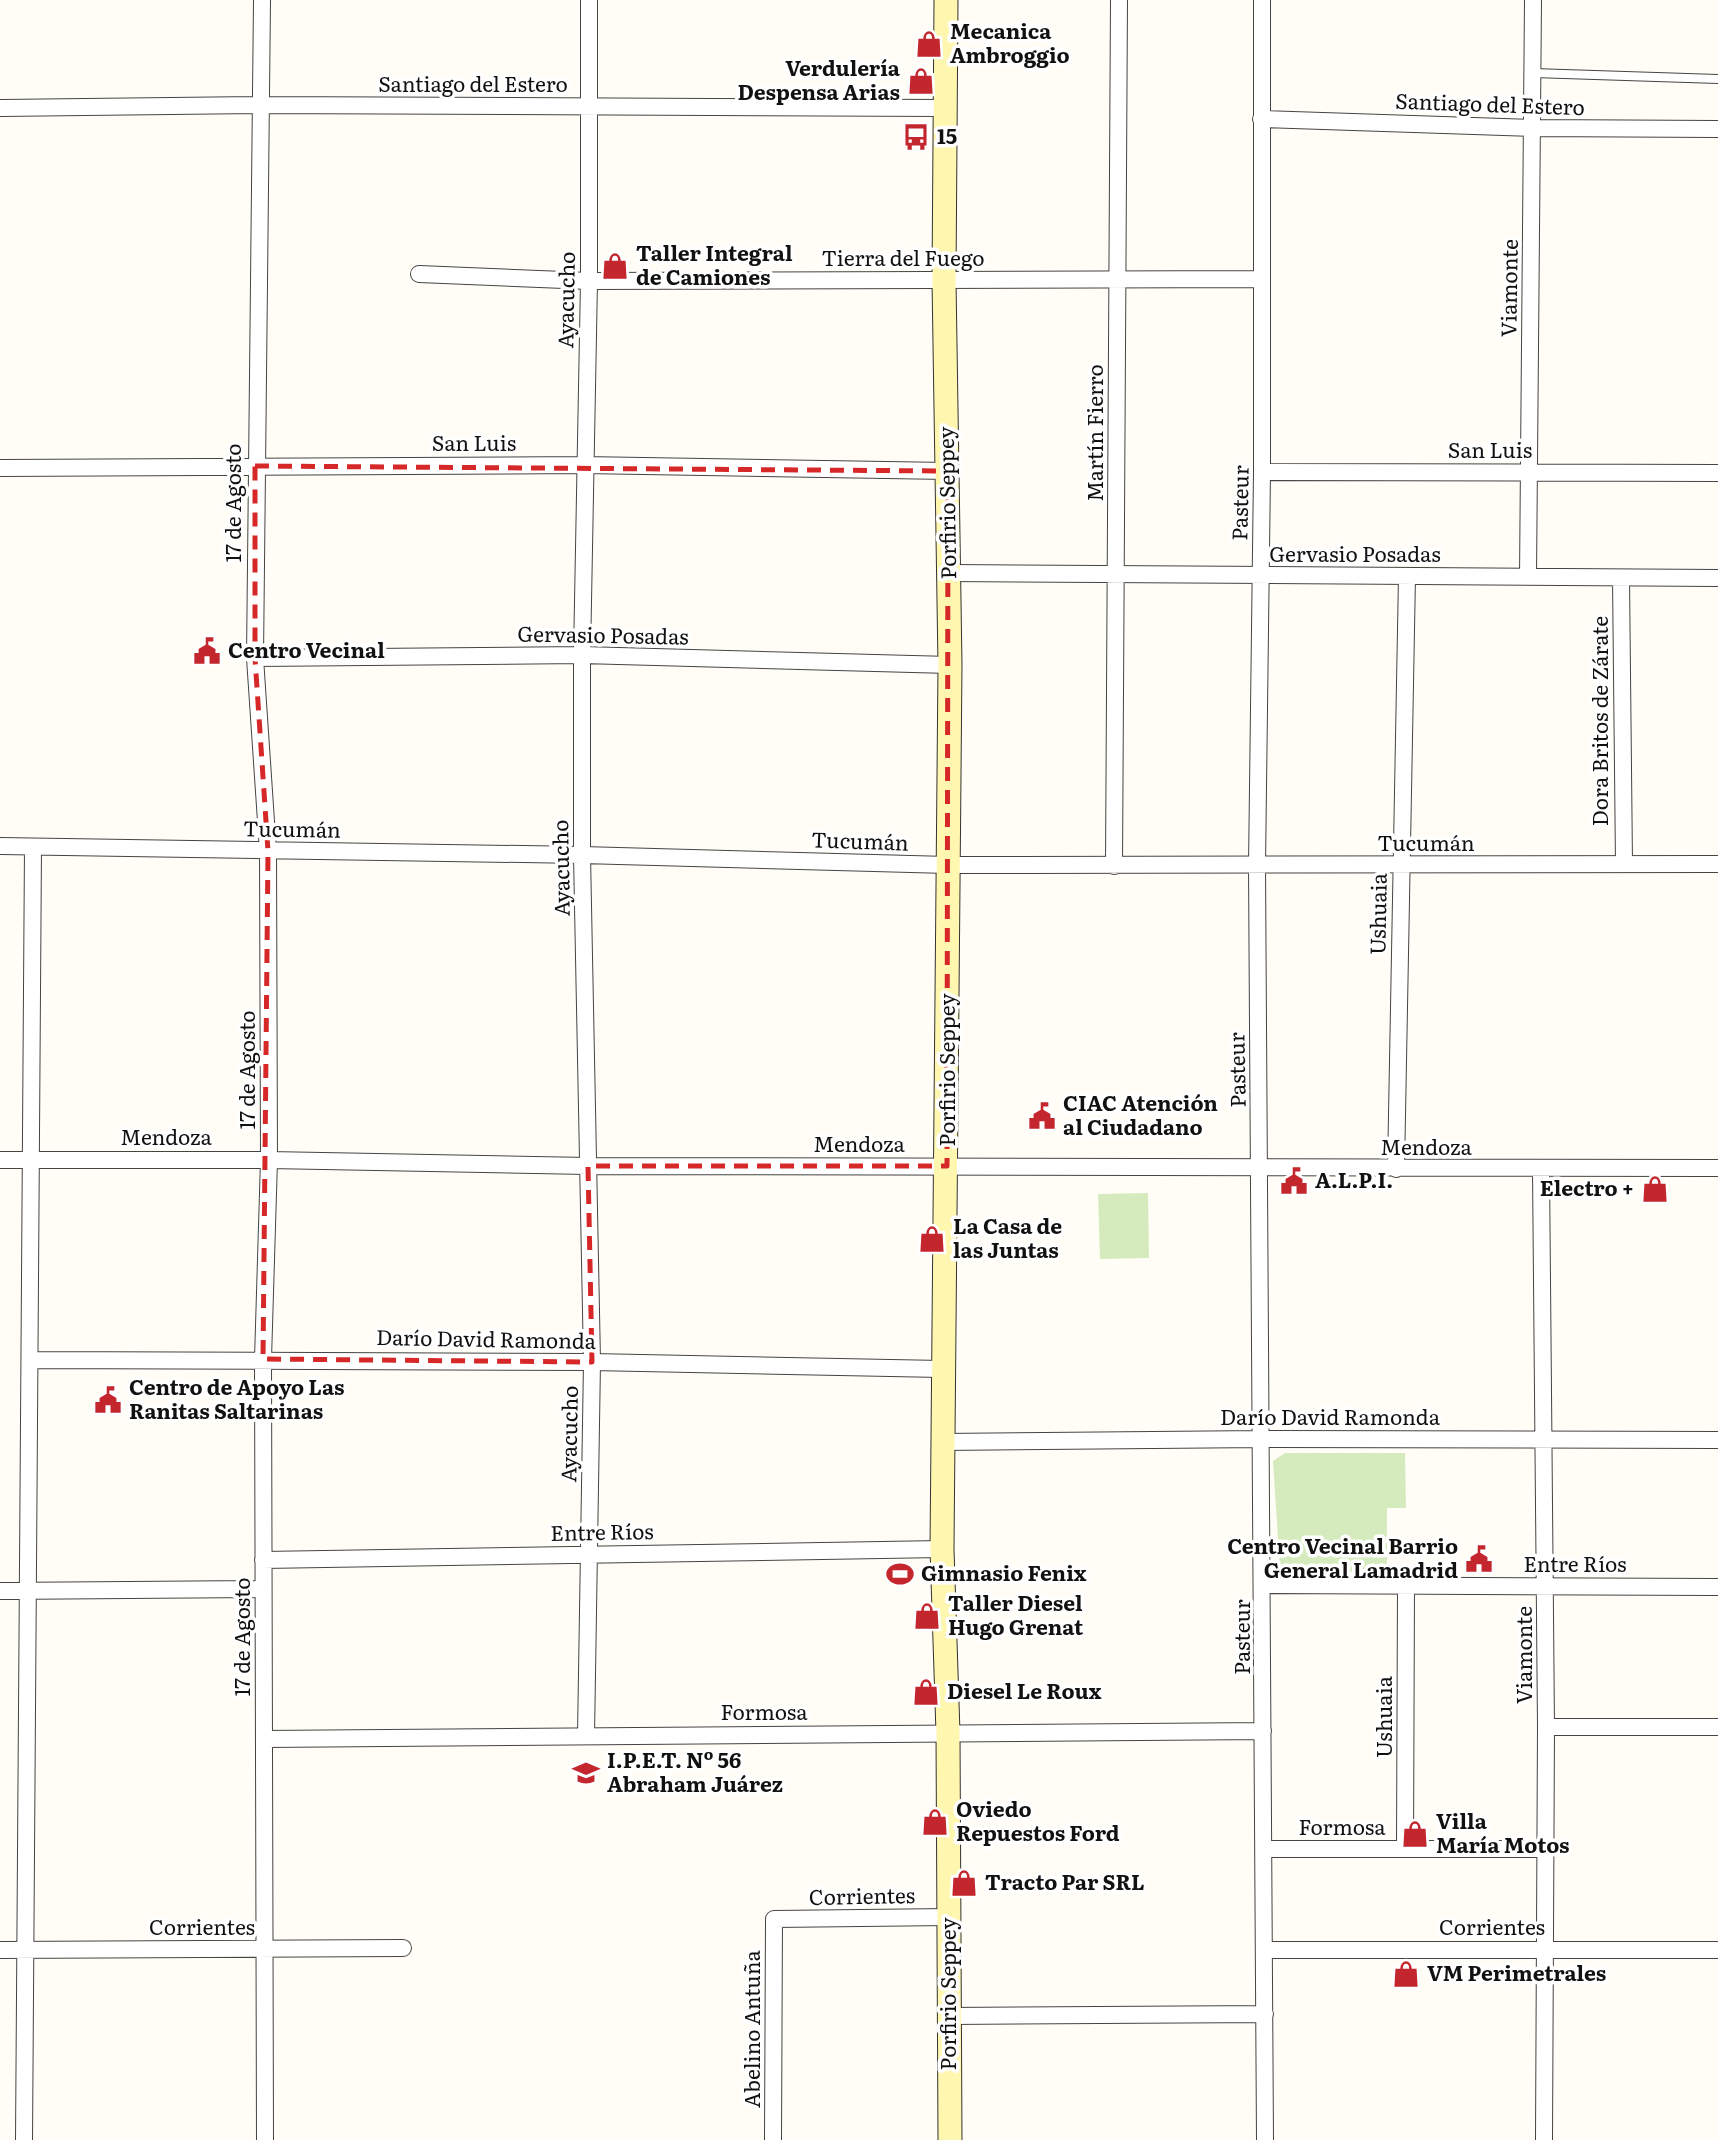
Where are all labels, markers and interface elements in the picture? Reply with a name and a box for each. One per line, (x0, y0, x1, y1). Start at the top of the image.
place label: Mecanica Ambroggio (950, 14, 1070, 69)
shop icon: Mecanica Ambroggio (914, 29, 944, 59)
place label: Verdulería Despensa Arias (737, 51, 901, 106)
shop icon: Verdulería Despensa Arias (906, 66, 936, 96)
street label: Santiago del Estero (378, 67, 568, 98)
street label: Santiago del Estero (1395, 84, 1585, 121)
place label: 15 (937, 119, 957, 150)
bus stop icon: 15 (901, 122, 931, 152)
place label: Taller Integral de Camiones (636, 236, 793, 291)
street label: Viamonte (1491, 238, 1524, 337)
street label: Tierra del Fuego (821, 241, 985, 272)
street label: Ayacucho (548, 251, 581, 349)
shop icon: Taller Integral de Camiones (600, 251, 630, 281)
street label: Martín Fierro (1078, 364, 1109, 502)
street label: Porfirio Seppey (929, 425, 962, 580)
street label: San Luis (432, 426, 516, 457)
street label: San Luis (1448, 433, 1532, 464)
street label: 17 de Agosto (216, 443, 247, 563)
street label: Pasteur (1222, 465, 1255, 541)
street label: Gervasio Posadas (1269, 537, 1441, 568)
street label: Dora Britos de Zárate (1583, 616, 1614, 826)
street label: Gervasio Posadas (517, 617, 689, 650)
place label: Centro Vecinal (228, 633, 385, 664)
public building icon: Centro Vecinal (192, 636, 222, 666)
street label: Tucumán (243, 811, 341, 844)
street label: Ayacucho (543, 819, 576, 917)
street label: Tucumán (811, 822, 909, 857)
street label: Tucumán (1377, 826, 1475, 857)
street label: Ushuaia (1360, 872, 1393, 955)
street label: Porfirio Seppey (930, 993, 961, 1147)
street label: 17 de Agosto (230, 1010, 261, 1130)
street label: Pasteur (1219, 1032, 1252, 1108)
place label: CIAC Atención al Ciudadano (1063, 1086, 1218, 1141)
public building icon: CIAC Atención al Ciudadano (1027, 1101, 1057, 1131)
street label: Mendoza (120, 1120, 212, 1151)
street label: Mendoza (813, 1127, 905, 1158)
street label: Mendoza (1380, 1130, 1472, 1161)
place label: A.L.P.I. (1315, 1163, 1393, 1194)
public building icon: A.L.P.I. (1279, 1166, 1309, 1196)
place label: Electro + (1540, 1171, 1634, 1202)
shop icon: Electro + (1640, 1174, 1670, 1204)
place label: La Casa de las Juntas (953, 1209, 1062, 1264)
shop icon: La Casa de las Juntas (917, 1224, 947, 1254)
street label: Darío David Ramonda (376, 1320, 597, 1355)
place label: Centro de Apoyo Las Ranitas Saltarinas (129, 1370, 344, 1425)
public building icon: Centro de Apoyo Las Ranitas Saltarinas (93, 1385, 123, 1415)
street label: Ayacucho (551, 1385, 584, 1483)
street label: Darío David Ramonda (1220, 1400, 1441, 1431)
street label: Entre Ríos (550, 1514, 654, 1547)
place label: Centro Vecinal Barrio General Lamadrid (1227, 1529, 1458, 1584)
public building icon: Centro Vecinal Barrio General Lamadrid (1464, 1544, 1494, 1574)
street label: Entre Ríos (1523, 1547, 1627, 1578)
place label: Gimnasio Fenix (921, 1556, 1087, 1587)
sports icon: Gimnasio Fenix (885, 1559, 915, 1589)
street label: 17 de Agosto (225, 1577, 256, 1697)
place label: Taller Diesel Hugo Grenat (948, 1586, 1084, 1641)
street label: Pasteur (1225, 1599, 1256, 1675)
shop icon: Taller Diesel Hugo Grenat (912, 1601, 942, 1631)
street label: Viamonte (1507, 1606, 1538, 1704)
place label: Diesel Le Roux (947, 1674, 1102, 1705)
street label: Ushuaia (1367, 1675, 1398, 1758)
shop icon: Diesel Le Roux (911, 1677, 941, 1707)
street label: Formosa (720, 1695, 808, 1726)
place label: I.P.E.T. Nº 56 Abraham Juárez (607, 1743, 783, 1798)
school or university icon: I.P.E.T. Nº 56 Abraham Juárez (571, 1758, 601, 1788)
place label: Oviedo Repuestos Ford (956, 1792, 1120, 1847)
place label: Villa María Motos (1436, 1804, 1570, 1859)
shop icon: Oviedo Repuestos Ford (920, 1807, 950, 1837)
street label: Formosa (1298, 1810, 1386, 1841)
shop icon: Villa María Motos (1400, 1819, 1430, 1849)
place label: Tracto Par SRL (985, 1865, 1145, 1896)
shop icon: Tracto Par SRL (949, 1868, 979, 1898)
street label: Corrientes (809, 1878, 915, 1911)
street label: Corrientes (149, 1910, 255, 1941)
street label: Corrientes (1439, 1910, 1545, 1941)
street label: Porfirio Seppey (931, 1917, 962, 2071)
street label: Abelino Antuña (735, 1949, 766, 2108)
place label: VM Perimetrales (1427, 1956, 1606, 1987)
shop icon: VM Perimetrales (1391, 1959, 1421, 1989)

